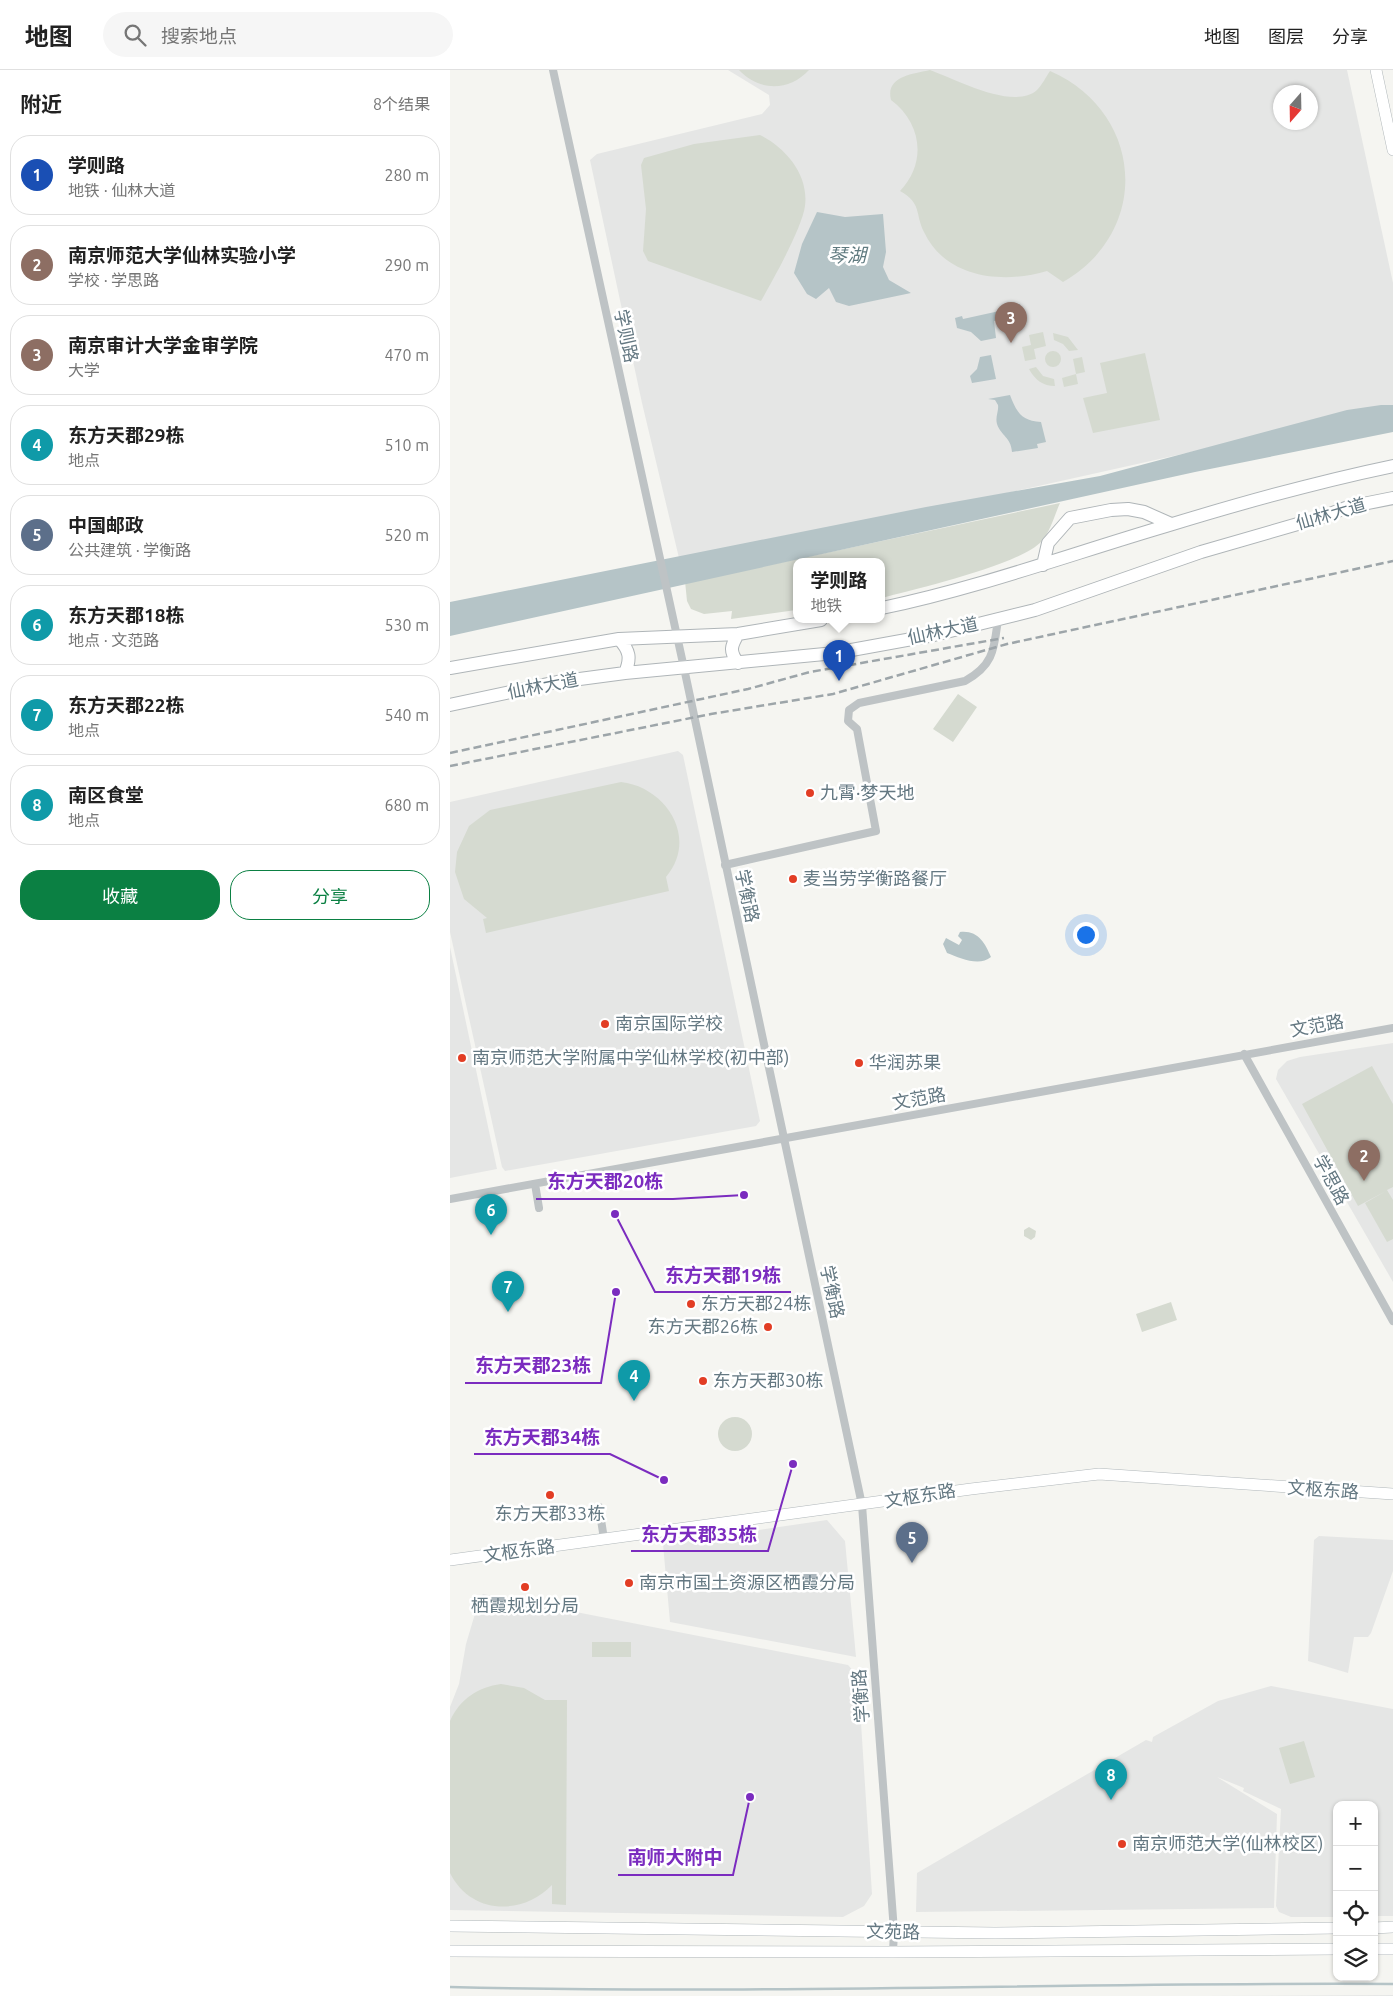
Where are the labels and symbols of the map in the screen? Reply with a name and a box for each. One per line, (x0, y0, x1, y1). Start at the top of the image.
north arrow (1273, 85, 1318, 130)
water label: 琴湖 (828, 244, 869, 266)
pin: 3 (995, 302, 1027, 343)
street label: 学则路 (612, 307, 642, 364)
street label: 仙林大道 (1293, 494, 1368, 533)
street label: 仙林大道 (905, 613, 980, 647)
pin: 1 (823, 640, 855, 681)
street label: 仙林大道 (506, 668, 580, 702)
place label: 九霄·梦天地 (820, 782, 914, 802)
marker: 九霄·梦天地 (804, 787, 816, 799)
street label: 学衡路 (733, 867, 763, 924)
place label: 麦当劳学衡路餐厅 (803, 868, 947, 888)
marker: 麦当劳学衡路餐厅 (787, 873, 799, 885)
your location (1073, 922, 1099, 948)
street label: 文范路 (1289, 1010, 1345, 1040)
place label: 南京国际学校 (615, 1013, 723, 1033)
marker: 南京国际学校 (599, 1018, 611, 1030)
place label: 南京师范大学附属中学仙林学校(初中部) (472, 1047, 789, 1068)
marker: 南京师范大学附属中学仙林学校(初中部) (456, 1052, 468, 1064)
place label: 华润苏果 (869, 1052, 941, 1072)
marker: 华润苏果 (853, 1057, 865, 1069)
street label: 文范路 (891, 1083, 947, 1113)
pin: 2 (1348, 1140, 1380, 1181)
street label: 学思路 (1310, 1151, 1354, 1208)
callout: 东方天郡20栋 (536, 1165, 673, 1199)
text: 东方天郡20栋 (547, 1170, 663, 1192)
pin: 6 (475, 1194, 507, 1235)
callout: 东方天郡19栋 (655, 1258, 791, 1292)
street label: 学衡路 (818, 1263, 848, 1320)
text: 东方天郡19栋 (665, 1264, 781, 1286)
pin: 7 (492, 1271, 524, 1312)
place label: 东方天郡24栋 (701, 1293, 811, 1313)
marker: 东方天郡24栋 (685, 1298, 697, 1310)
place label: 东方天郡26栋 (648, 1316, 758, 1336)
marker: 东方天郡26栋 (762, 1321, 774, 1333)
callout: 东方天郡23栋 (465, 1349, 601, 1383)
text: 东方天郡23栋 (475, 1354, 591, 1376)
pin: 4 (618, 1360, 650, 1401)
place label: 东方天郡30栋 (713, 1370, 823, 1390)
marker: 东方天郡30栋 (697, 1375, 709, 1387)
callout: 东方天郡34栋 (474, 1420, 610, 1454)
text: 东方天郡34栋 (484, 1426, 600, 1448)
street label: 文枢东路 (1286, 1477, 1360, 1501)
street label: 文枢东路 (883, 1480, 957, 1511)
marker: 东方天郡33栋 (544, 1489, 556, 1501)
place label: 东方天郡33栋 (495, 1503, 605, 1523)
callout: 东方天郡35栋 (631, 1517, 768, 1551)
pin: 5 (896, 1522, 928, 1563)
text: 东方天郡35栋 (641, 1523, 757, 1545)
street label: 文枢东路 (482, 1535, 556, 1565)
place label: 南京市国土资源区栖霞分局 (639, 1572, 855, 1592)
marker: 南京市国土资源区栖霞分局 (623, 1577, 635, 1589)
marker: 栖霞规划分局 (519, 1581, 531, 1593)
place label: 栖霞规划分局 (471, 1595, 579, 1615)
street label: 学衡路 (848, 1668, 872, 1724)
pin: 8 (1095, 1759, 1127, 1800)
place label: 南京师范大学(仙林校区) (1132, 1833, 1323, 1854)
marker: 南京师范大学(仙林校区) (1116, 1838, 1128, 1850)
callout: 南师大附中 (618, 1841, 733, 1875)
text: 南师大附中 (627, 1846, 723, 1868)
street label: 文苑路 (866, 1921, 920, 1941)

